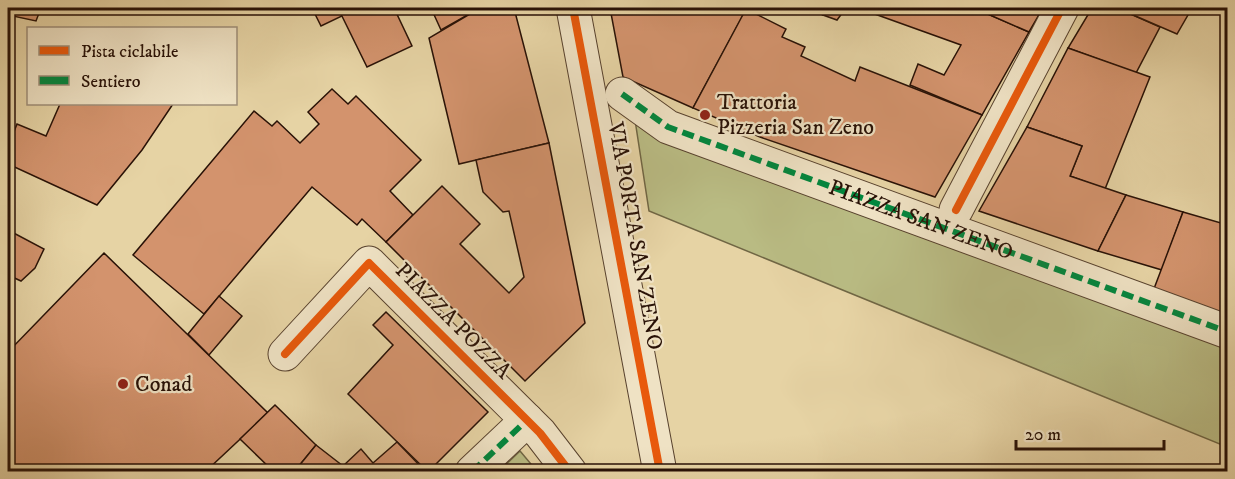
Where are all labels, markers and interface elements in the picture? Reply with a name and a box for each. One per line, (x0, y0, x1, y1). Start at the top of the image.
legend (27, 27, 237, 105)
text: Pista ciclabile (81, 41, 178, 63)
text: Sentiero (81, 71, 141, 93)
place label: Trattoria Pizzeria San Zeno (717, 89, 874, 141)
marker: Trattoria Pizzeria San Zeno (698, 108, 712, 122)
street label: VIA PORTA SAN ZENO (601, 119, 668, 352)
street label: PIAZZA SAN ZENO (825, 174, 1017, 266)
street label: PIAZZA POZZA (389, 257, 518, 386)
place label: Conad (135, 371, 192, 398)
marker: Conad (116, 377, 130, 391)
scale bar (1016, 413, 1164, 451)
text: 20 m (1025, 424, 1061, 446)

